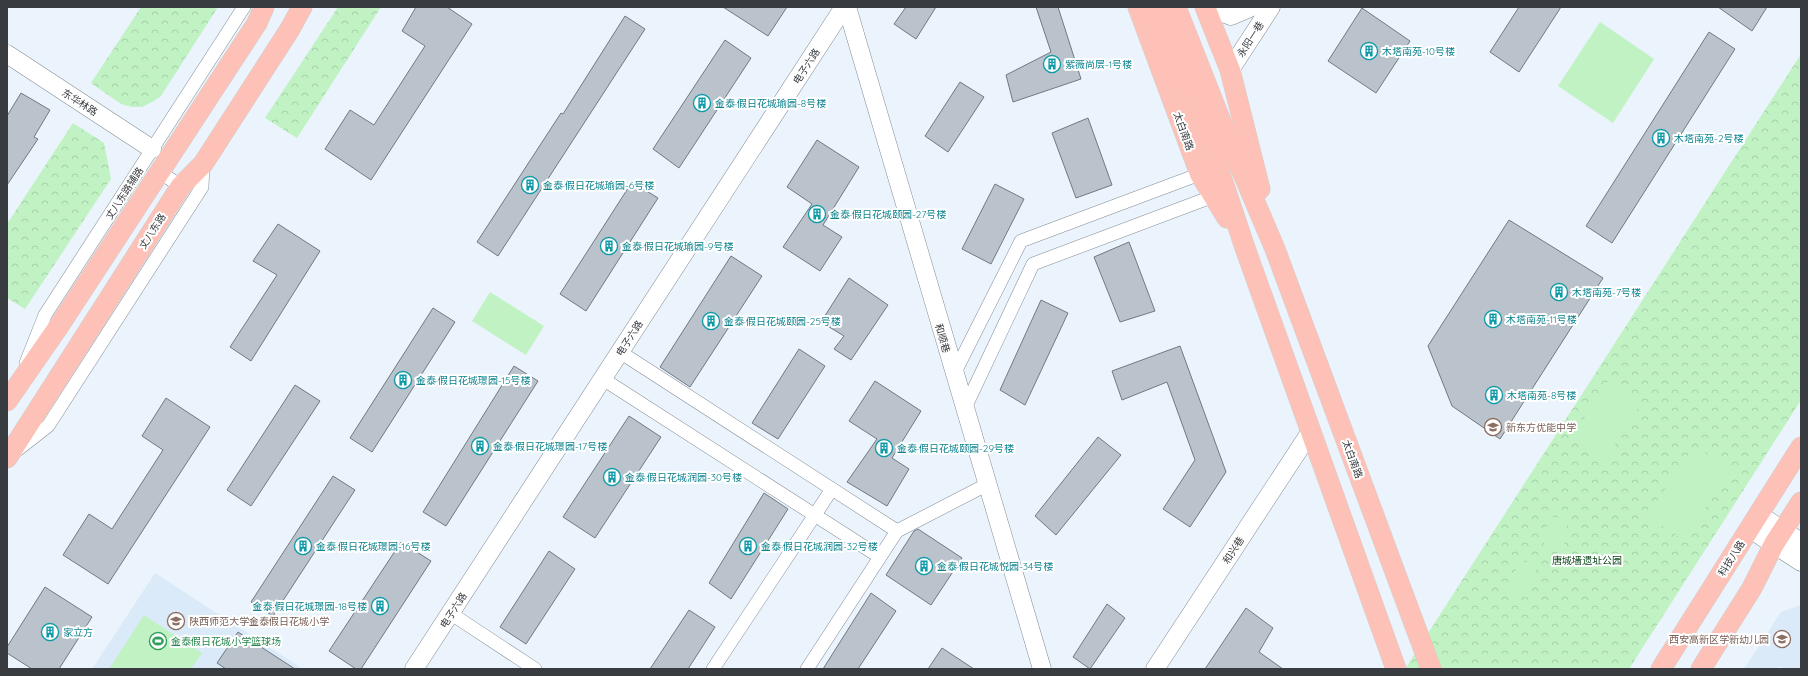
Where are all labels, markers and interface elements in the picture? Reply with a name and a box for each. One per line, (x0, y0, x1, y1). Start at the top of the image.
street label: 永阳一巷 (1234, 19, 1267, 60)
building icon: 木塔南苑-10号楼 (1359, 41, 1379, 61)
place label: 木塔南苑-10号楼 (1382, 45, 1455, 58)
street label: 电子六路 (790, 46, 823, 87)
building icon: 紫薇尚层-1号楼 (1042, 54, 1062, 74)
place label: 紫薇尚层-1号楼 (1065, 58, 1132, 71)
street label: 东华林路 (59, 86, 100, 119)
building icon: 金泰·假日花城瑜园-8号楼 (692, 93, 712, 113)
place label: 金泰·假日花城瑜园-8号楼 (715, 97, 826, 110)
street label: 太白南路 (1171, 110, 1196, 152)
building icon: 木塔南苑-2号楼 (1651, 128, 1671, 148)
place label: 木塔南苑-2号楼 (1674, 132, 1743, 145)
street label: 丈八东路辅路 (103, 165, 146, 222)
building icon: 金泰·假日花城瑜园-6号楼 (520, 175, 540, 195)
place label: 金泰·假日花城瑜园-6号楼 (543, 179, 654, 192)
building icon: 金泰·假日花城颐园-27号楼 (807, 204, 827, 224)
place label: 金泰·假日花城颐园-27号楼 (830, 208, 946, 221)
street label: 丈八东路 (136, 211, 169, 252)
building icon: 金泰·假日花城瑜园-9号楼 (599, 236, 619, 256)
place label: 金泰·假日花城瑜园-9号楼 (622, 240, 733, 253)
building icon: 木塔南苑-7号楼 (1549, 282, 1569, 302)
place label: 木塔南苑-7号楼 (1572, 286, 1641, 299)
building icon: 木塔南苑-11号楼 (1483, 309, 1503, 329)
building icon: 金泰·假日花城颐园-25号楼 (701, 311, 721, 331)
place label: 木塔南苑-11号楼 (1506, 313, 1577, 326)
place label: 金泰·假日花城颐园-25号楼 (724, 315, 841, 328)
street label: 电子六路 (613, 318, 646, 359)
street label: 和顺巷 (932, 322, 953, 354)
building icon: 金泰·假日花城璟园-15号楼 (393, 370, 413, 390)
place label: 金泰·假日花城璟园-15号楼 (416, 374, 531, 387)
building icon: 木塔南苑-8号楼 (1484, 385, 1504, 405)
place label: 木塔南苑-8号楼 (1507, 389, 1576, 402)
school or university icon: 新东方优能中学 (1483, 417, 1503, 437)
place label: 新东方优能中学 (1506, 421, 1576, 434)
building icon: 金泰·假日花城璟园-17号楼 (470, 436, 490, 456)
building icon: 金泰·假日花城颐园-29号楼 (874, 438, 894, 458)
street label: 太白南路 (1340, 438, 1365, 480)
place label: 金泰·假日花城璟园-17号楼 (493, 440, 607, 453)
place label: 金泰·假日花城颐园-29号楼 (897, 442, 1014, 455)
building icon: 金泰·假日花城润园-30号楼 (602, 467, 622, 487)
place label: 金泰·假日花城润园-30号楼 (625, 471, 742, 484)
street label: 和兴巷 (1220, 534, 1247, 566)
building icon: 金泰·假日花城璟园-16号楼 (293, 536, 313, 556)
building icon: 金泰·假日花城润园-32号楼 (738, 536, 758, 556)
street label: 科技八路 (1715, 538, 1748, 579)
place label: 金泰·假日花城璟园-16号楼 (316, 540, 430, 553)
place label: 金泰·假日花城润园-32号楼 (761, 540, 878, 553)
park label: 唐城墙遗址公园 (1552, 554, 1622, 567)
building icon: 金泰·假日花城悦园-34号楼 (914, 556, 934, 576)
place label: 金泰·假日花城悦园-34号楼 (937, 560, 1053, 573)
street label: 电子六路 (437, 590, 470, 631)
building icon: 金泰·假日花城璟园-18号楼 (370, 596, 390, 616)
place label: 金泰·假日花城璟园-18号楼 (253, 600, 367, 613)
school or university icon: 陕西师范大学金泰假日花城小学 (166, 611, 186, 631)
place label: 陕西师范大学金泰假日花城小学 (189, 615, 329, 628)
building icon: 家立方 (40, 622, 60, 642)
place label: 家立方 (63, 626, 93, 639)
school or university icon: 西安高新区学新幼儿园 (1772, 629, 1792, 649)
sports icon: 金泰假日花城小学篮球场 (148, 631, 168, 651)
place label: 西安高新区学新幼儿园 (1669, 633, 1769, 646)
place label: 金泰假日花城小学篮球场 (171, 635, 281, 648)

